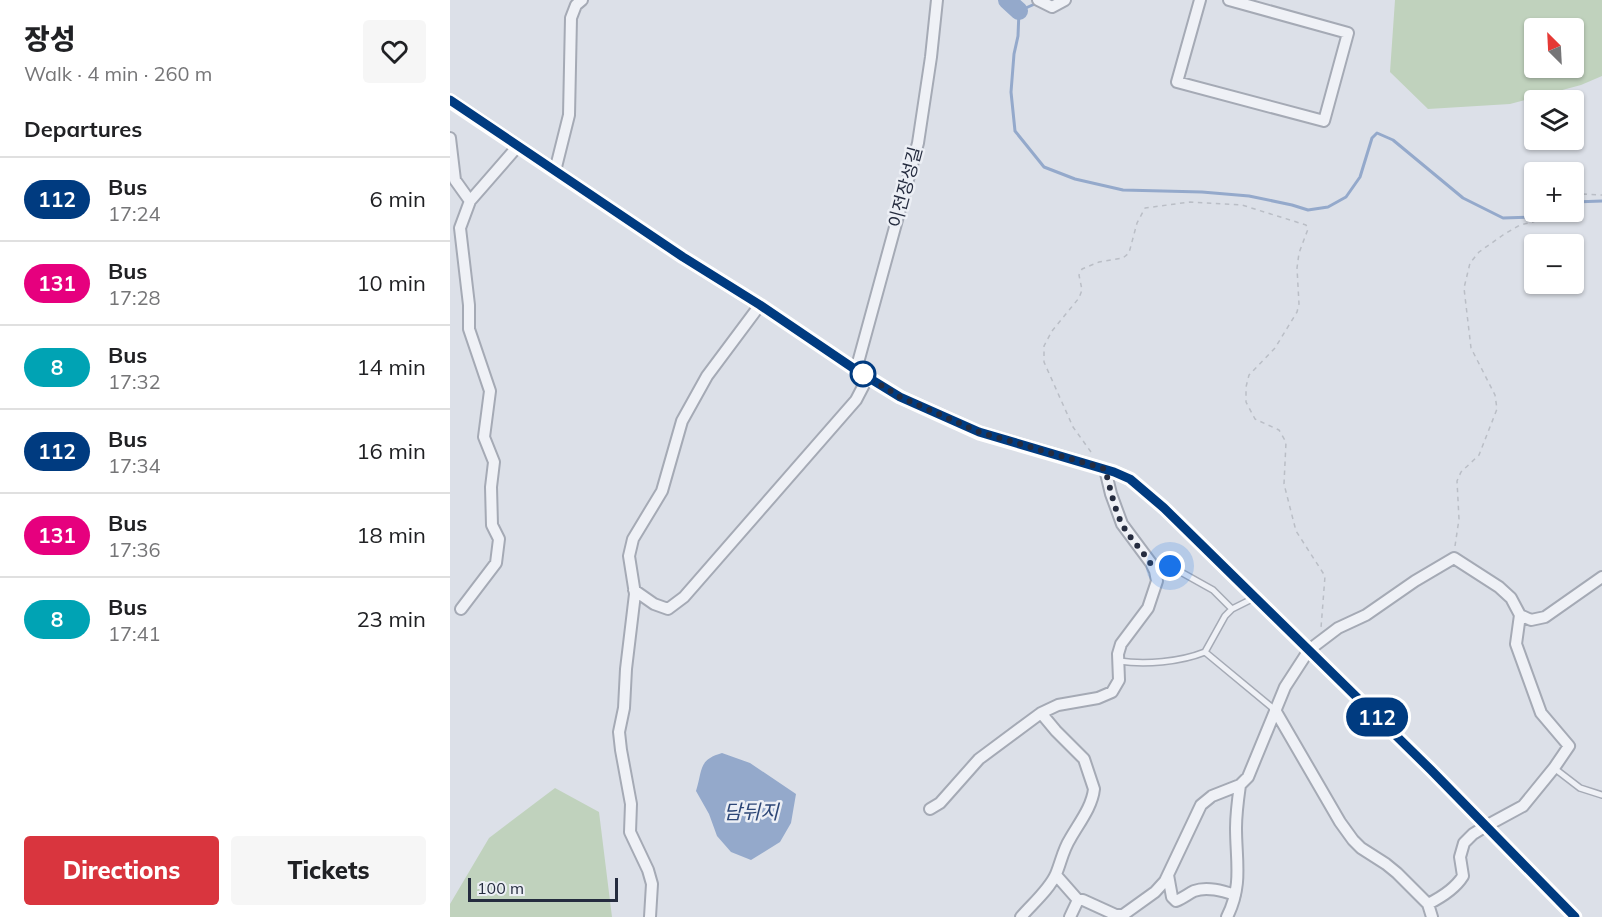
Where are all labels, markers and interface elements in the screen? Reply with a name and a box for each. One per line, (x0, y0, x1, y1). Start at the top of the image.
north arrow (1524, 18, 1584, 78)
map controls (1524, 18, 1584, 294)
button: heart (363, 20, 426, 83)
text: 장성 (24, 21, 76, 56)
text: Walk · 4 min · 260 m (24, 61, 212, 86)
button: layers (1524, 90, 1584, 150)
text: Departures (24, 115, 142, 143)
street label: 이전장성길 (883, 144, 927, 230)
button: + (1524, 162, 1584, 222)
text: Bus (108, 173, 147, 201)
text: 6 min (370, 185, 426, 213)
text: 112 (38, 186, 76, 212)
text: 17:24 (108, 201, 161, 226)
button: − (1524, 234, 1584, 294)
text: Bus (108, 257, 147, 285)
text: 10 min (356, 269, 426, 297)
text: 131 (38, 270, 76, 296)
text: 17:28 (108, 285, 161, 310)
text: Bus (108, 341, 147, 369)
text: 14 min (356, 353, 426, 381)
text: 8 (51, 354, 63, 380)
unlabelled marker (850, 361, 876, 387)
text: 17:32 (108, 369, 161, 394)
text: Bus (108, 425, 147, 453)
text: 16 min (356, 437, 426, 465)
text: 112 (38, 438, 76, 464)
text: 17:34 (108, 453, 161, 478)
text: Bus (108, 509, 147, 537)
text: 18 min (356, 521, 426, 549)
text: 131 (38, 522, 76, 548)
text: 17:36 (108, 537, 161, 562)
your location (1155, 551, 1185, 581)
text: Bus (108, 593, 147, 621)
text: 23 min (356, 605, 426, 633)
text: 8 (51, 606, 63, 632)
text: 17:41 (108, 621, 161, 646)
line badge: 112 (1342, 698, 1412, 736)
text: 112 (1358, 704, 1396, 730)
water label: 담뒤지 (723, 799, 780, 824)
button: Directions (24, 836, 219, 905)
button: Tickets (231, 836, 426, 905)
scale bar (468, 875, 618, 902)
text: 100 m (477, 878, 524, 898)

